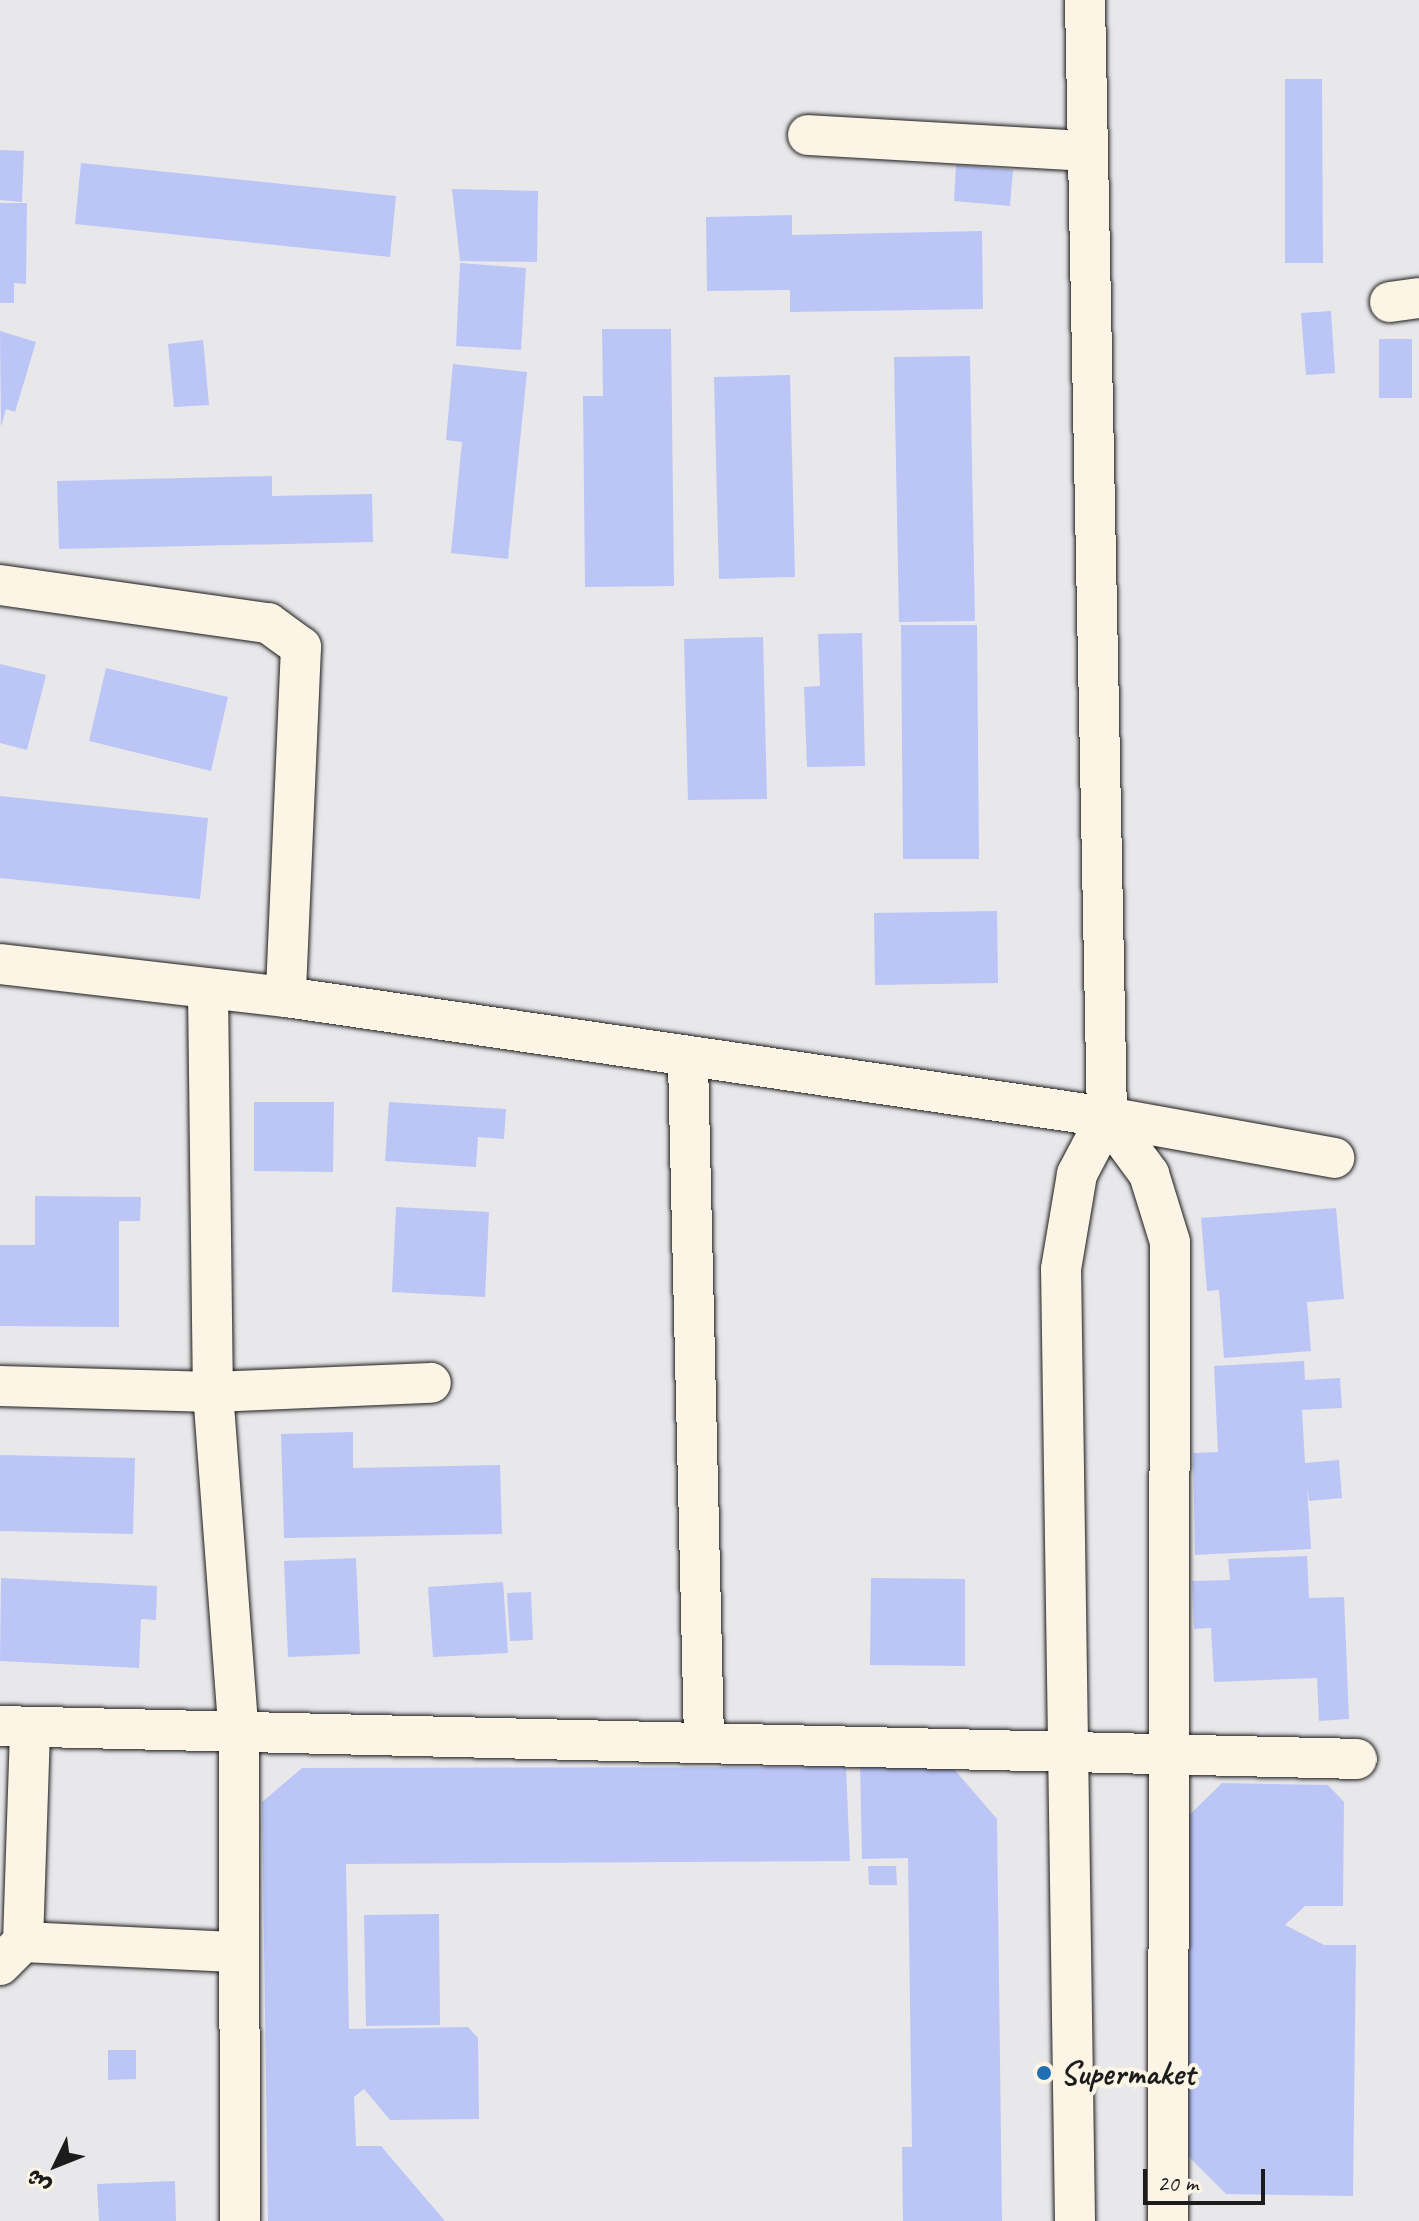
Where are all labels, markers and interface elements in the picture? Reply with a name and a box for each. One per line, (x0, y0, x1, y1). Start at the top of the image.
place label: Supermaket (1060, 2053, 1194, 2093)
marker: Supermaket (1035, 2064, 1053, 2082)
north arrow (16, 2125, 96, 2205)
scale bar (1147, 2153, 1269, 2203)
text: ش (20, 2163, 57, 2200)
text: 20 m (1157, 2168, 1198, 2198)

